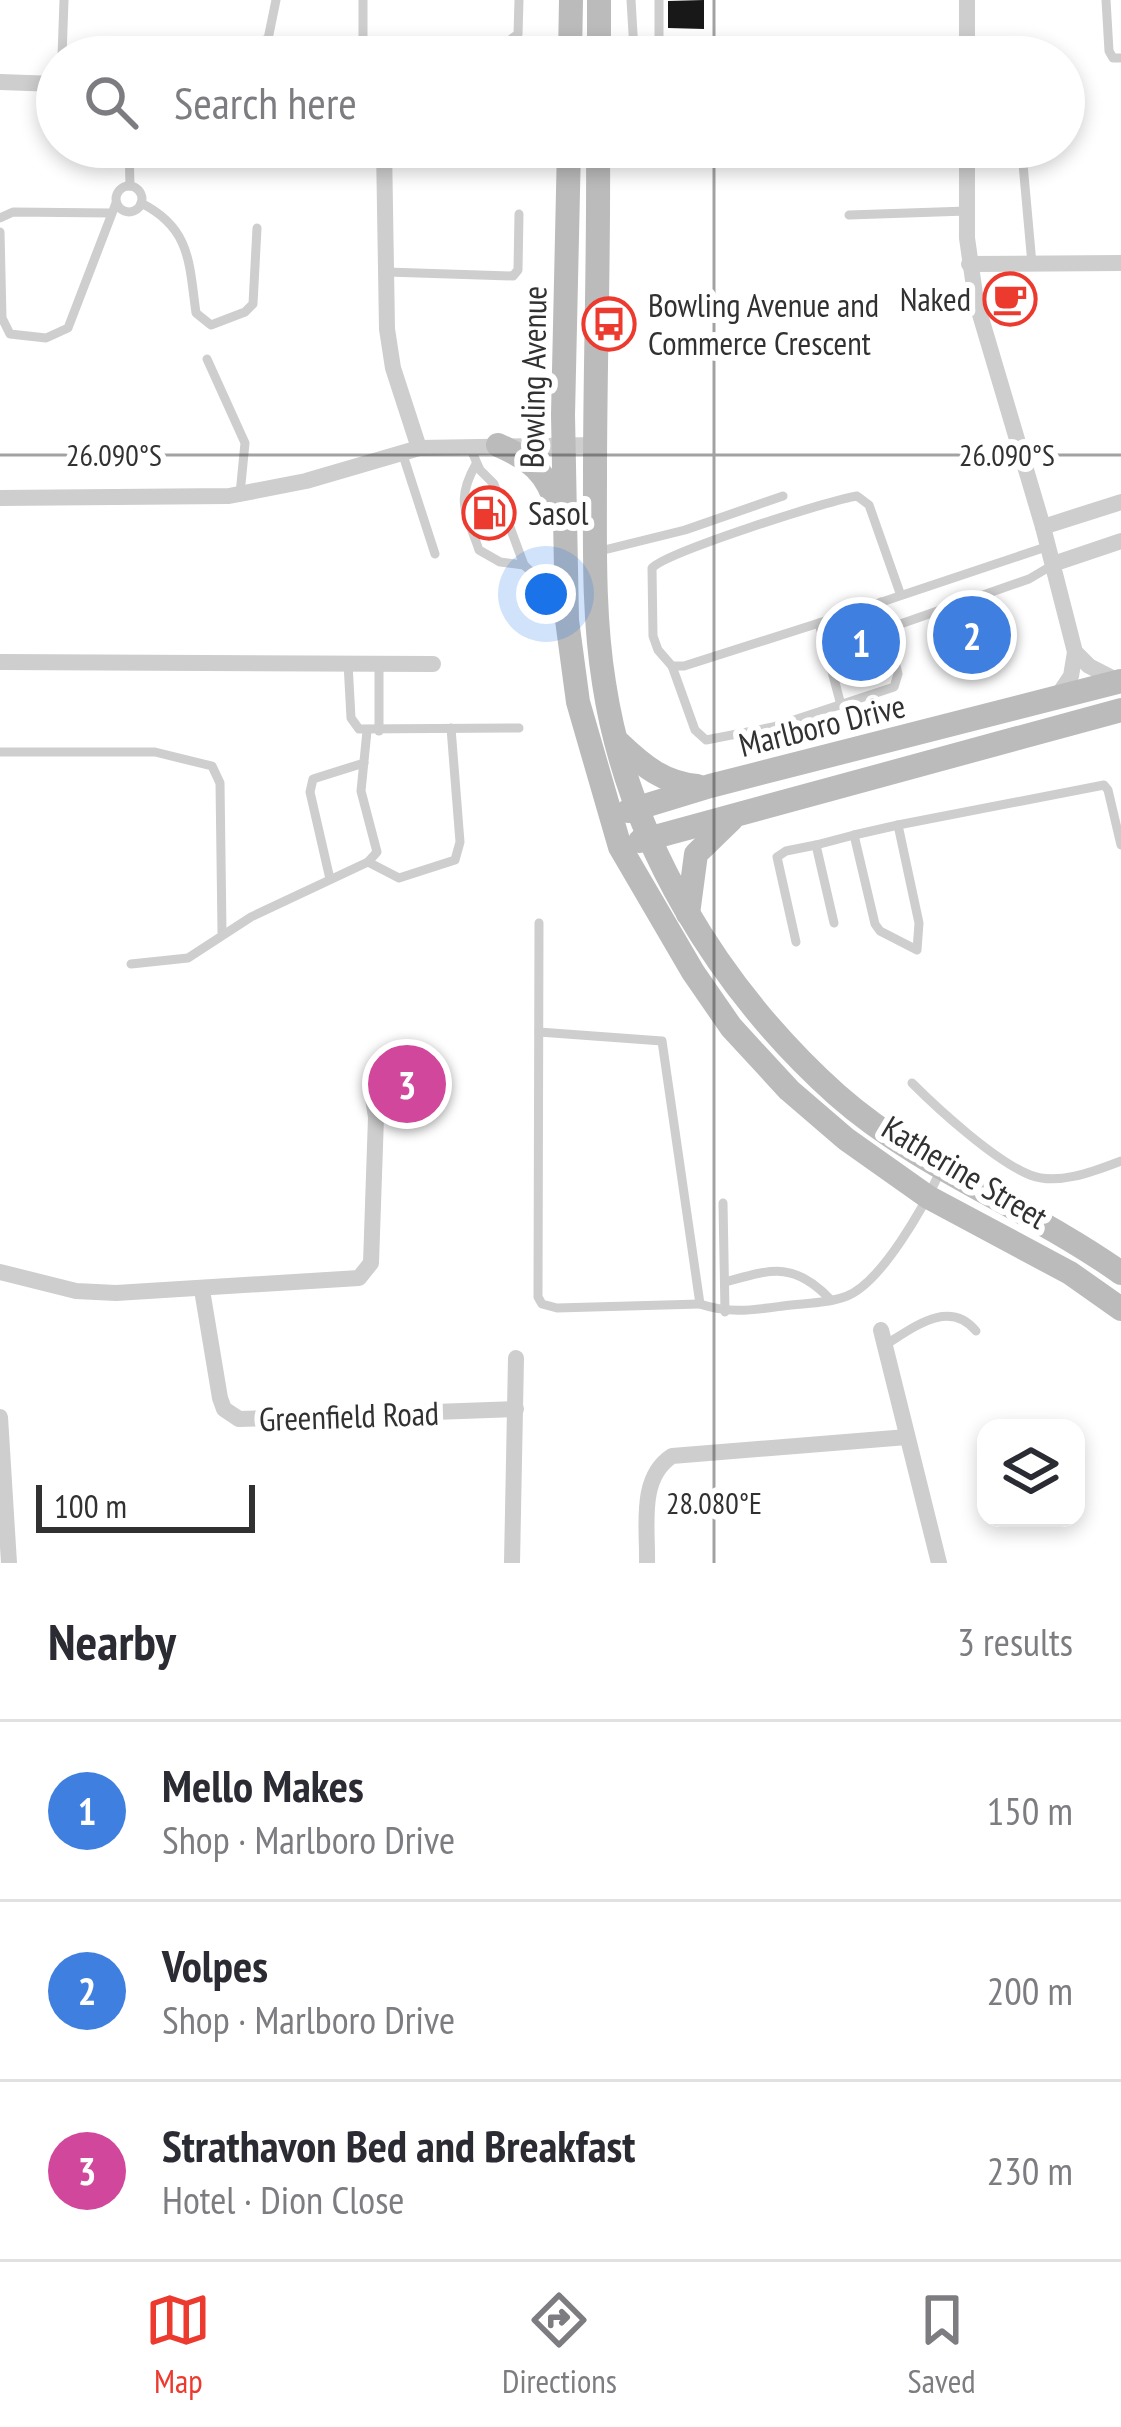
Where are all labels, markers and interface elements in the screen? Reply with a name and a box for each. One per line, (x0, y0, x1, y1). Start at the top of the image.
search box (36, 36, 1085, 168)
icon: search (78, 69, 144, 135)
text: Search here (174, 73, 357, 131)
cafe icon: Naked (982, 271, 1038, 327)
place label: Naked (900, 277, 971, 320)
place label: Bowling Avenue and Commerce Crescent (648, 283, 879, 364)
street label: Bowling Avenue (509, 286, 556, 468)
bus stop icon: Bowling Avenue and Commerce Crescent (581, 296, 637, 352)
text: 26.090°S (66, 435, 162, 474)
text: 26.090°S (959, 435, 1055, 474)
fuel station icon: Sasol (461, 485, 517, 541)
place label: Sasol (528, 491, 589, 534)
your location (516, 564, 576, 624)
pin: 2 (933, 590, 1011, 680)
pin: 1 (822, 597, 900, 687)
street label: Marlboro Drive (734, 683, 909, 766)
pin: 3 (368, 1039, 446, 1129)
street label: Katherine Street (875, 1105, 1056, 1238)
street label: Greenfield Road (258, 1391, 440, 1440)
map controls (977, 1419, 1085, 1527)
button: layers (977, 1419, 1085, 1527)
scale bar (36, 1479, 255, 1532)
text: 28.080°E (666, 1483, 762, 1522)
text: 100 m (54, 1484, 127, 1527)
text: Nearby (48, 1608, 176, 1674)
text: 3 results (957, 1616, 1073, 1667)
text: Mello Makes (162, 1756, 364, 1814)
text: 1 (78, 1785, 96, 1836)
text: 150 m (987, 1785, 1073, 1836)
text: Shop · Marlboro Drive (162, 1814, 455, 1865)
text: Volpes (162, 1936, 268, 1994)
text: 2 (78, 1965, 96, 2016)
text: 200 m (987, 1965, 1073, 2016)
text: Shop · Marlboro Drive (162, 1994, 455, 2045)
text: Strathavon Bed and Breakfast (162, 2116, 635, 2174)
text: 3 (78, 2145, 96, 2196)
text: 230 m (987, 2145, 1073, 2196)
text: Hotel · Dion Close (162, 2174, 404, 2225)
tab: Map (145, 2287, 211, 2402)
tab: Directions (502, 2287, 617, 2402)
tab: Saved (908, 2287, 976, 2402)

